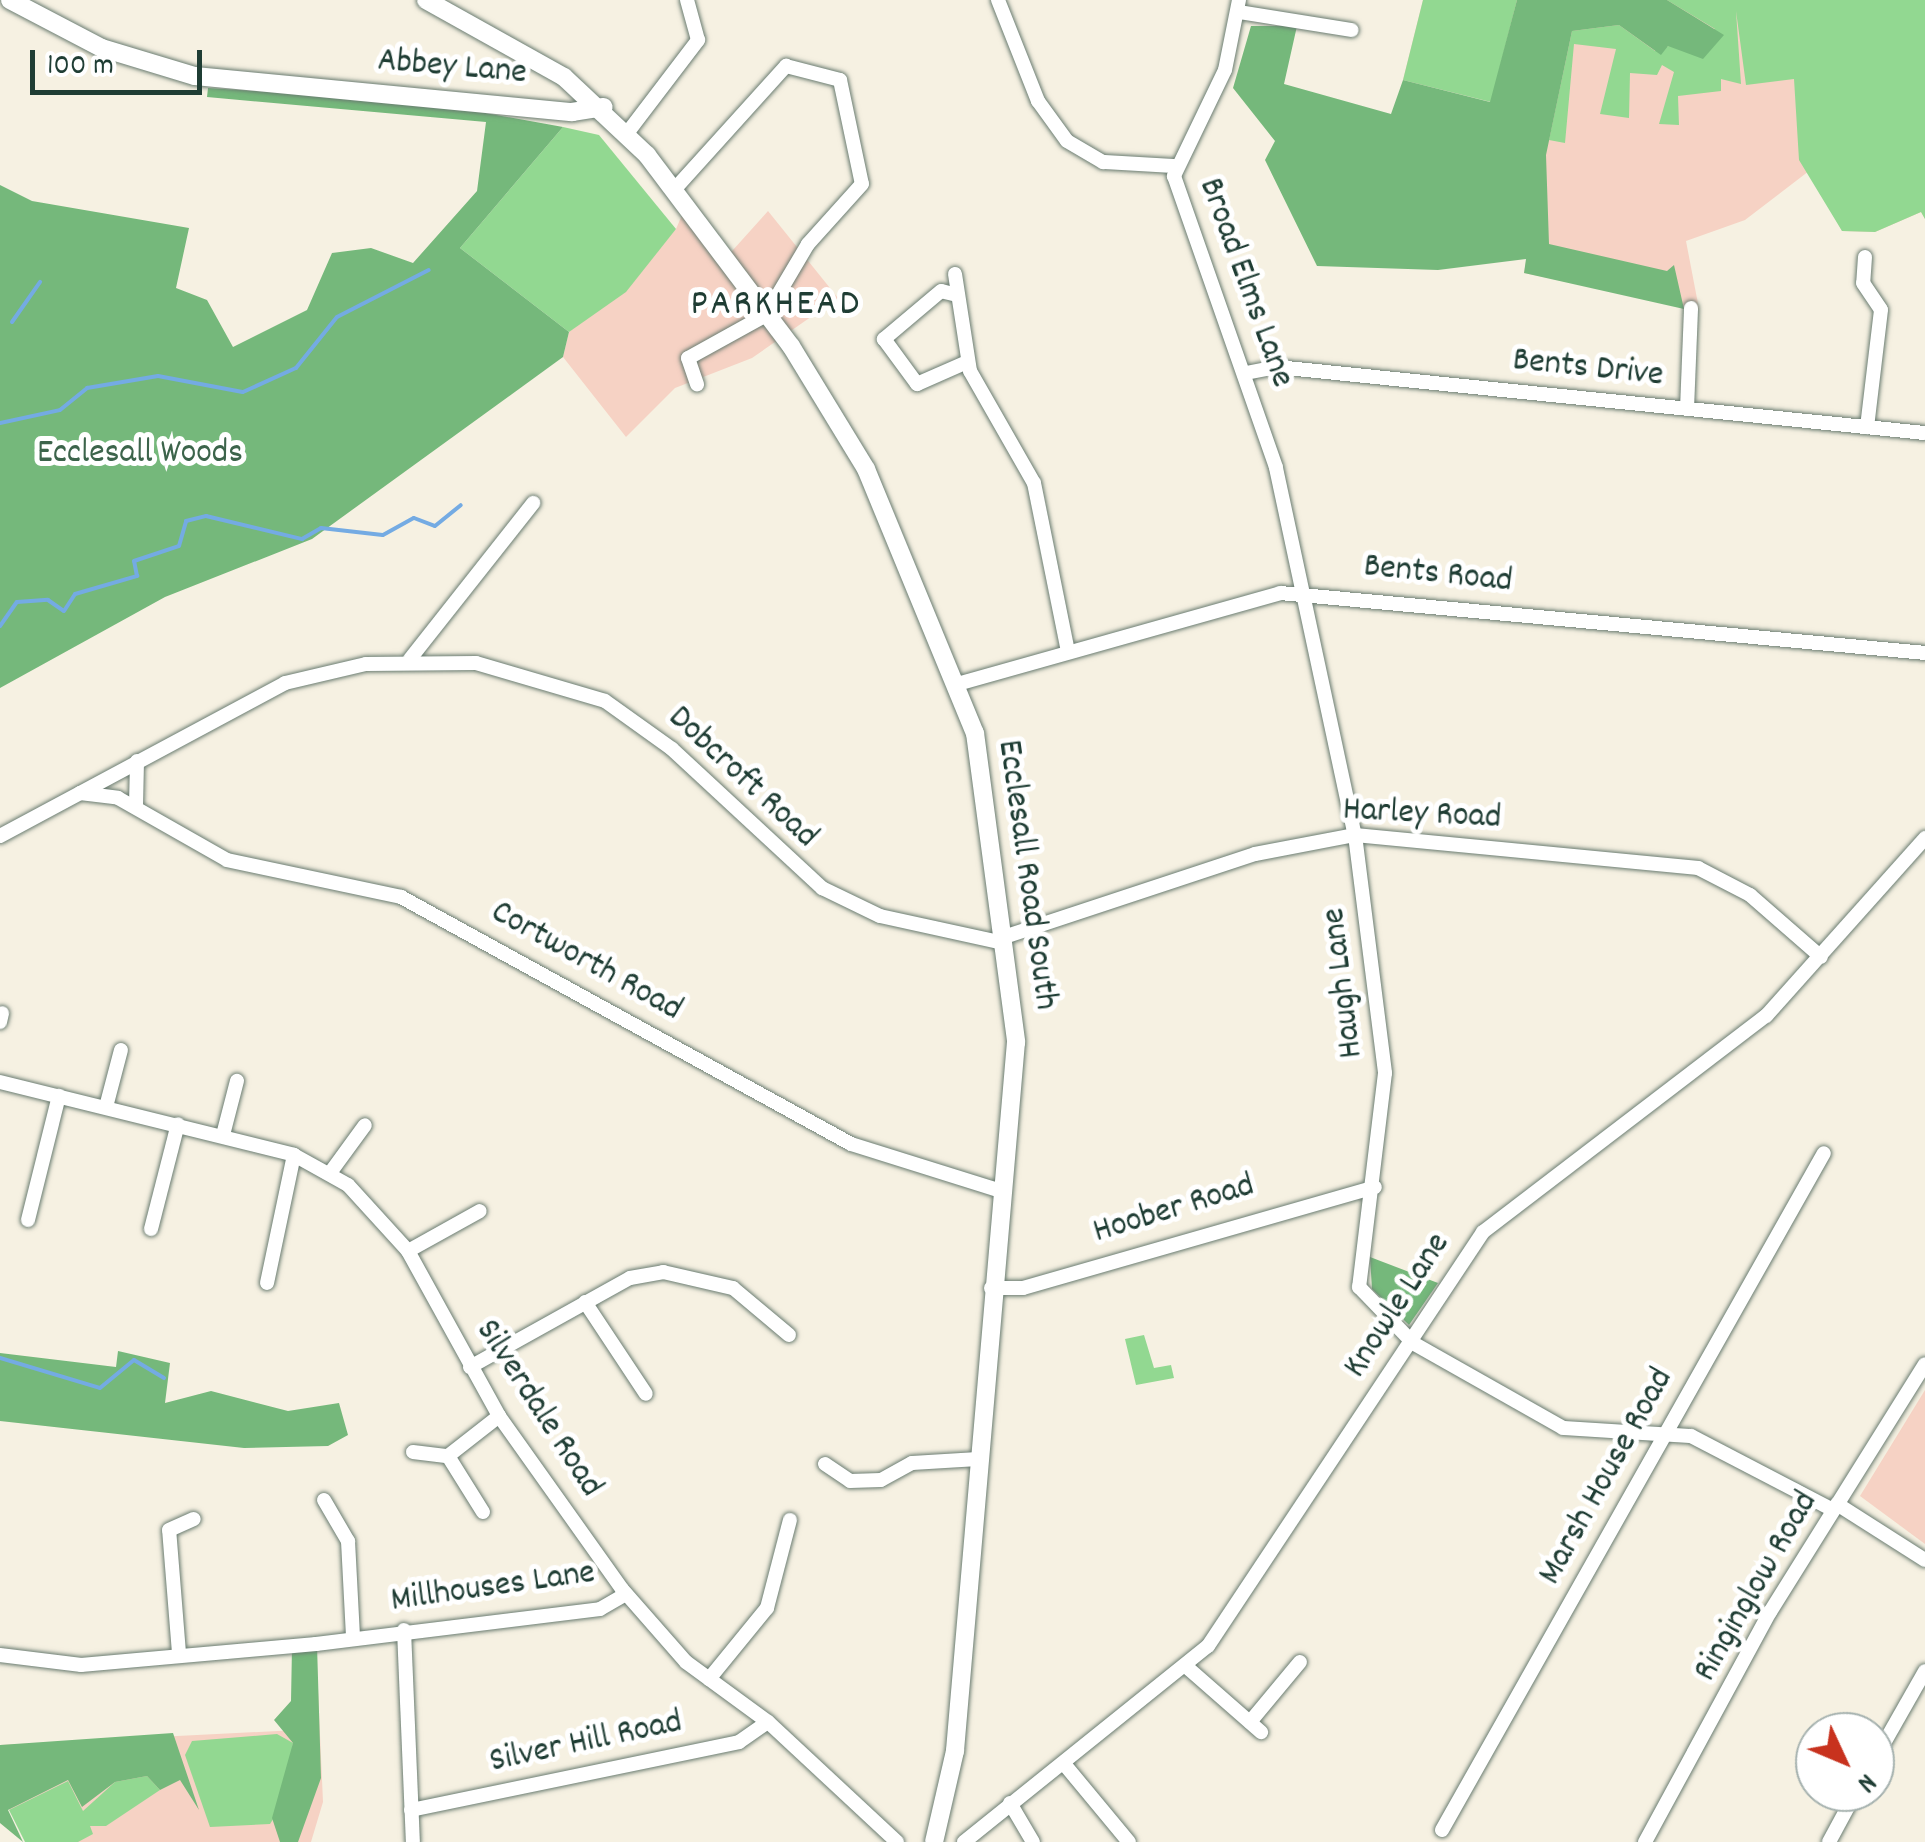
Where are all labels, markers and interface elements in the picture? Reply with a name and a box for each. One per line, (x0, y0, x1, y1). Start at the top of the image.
scale bar (35, 30, 208, 92)
street label: Abbey Lane (376, 41, 528, 95)
text: 100 m (47, 46, 114, 89)
street label: Broad Elms Lane (1188, 173, 1302, 393)
district label: PARKHEAD (690, 283, 862, 329)
street label: Bents Drive (1511, 340, 1665, 398)
park label: Ecclesall Woods (37, 433, 243, 475)
street label: Bents Road (1362, 546, 1514, 604)
street label: Dobcroft Road (658, 698, 826, 858)
street label: Ecclesall Road South (986, 737, 1066, 1013)
street label: Harley Road (1342, 790, 1502, 840)
street label: Cortworth Road (483, 892, 689, 1032)
street label: Haugh Lane (1314, 905, 1374, 1061)
street label: Hoober Road (1088, 1166, 1260, 1254)
street label: Knowle Lane (1336, 1226, 1460, 1386)
street label: Silverdale Road (465, 1312, 611, 1506)
street label: Marsh House Road (1530, 1361, 1684, 1593)
street label: Ringinglow Road (1686, 1484, 1828, 1690)
street label: Millhouses Lane (388, 1553, 598, 1623)
street label: Silver Hill Road (486, 1702, 686, 1784)
north arrow (1795, 1712, 1895, 1812)
text: N (1846, 1763, 1884, 1800)

